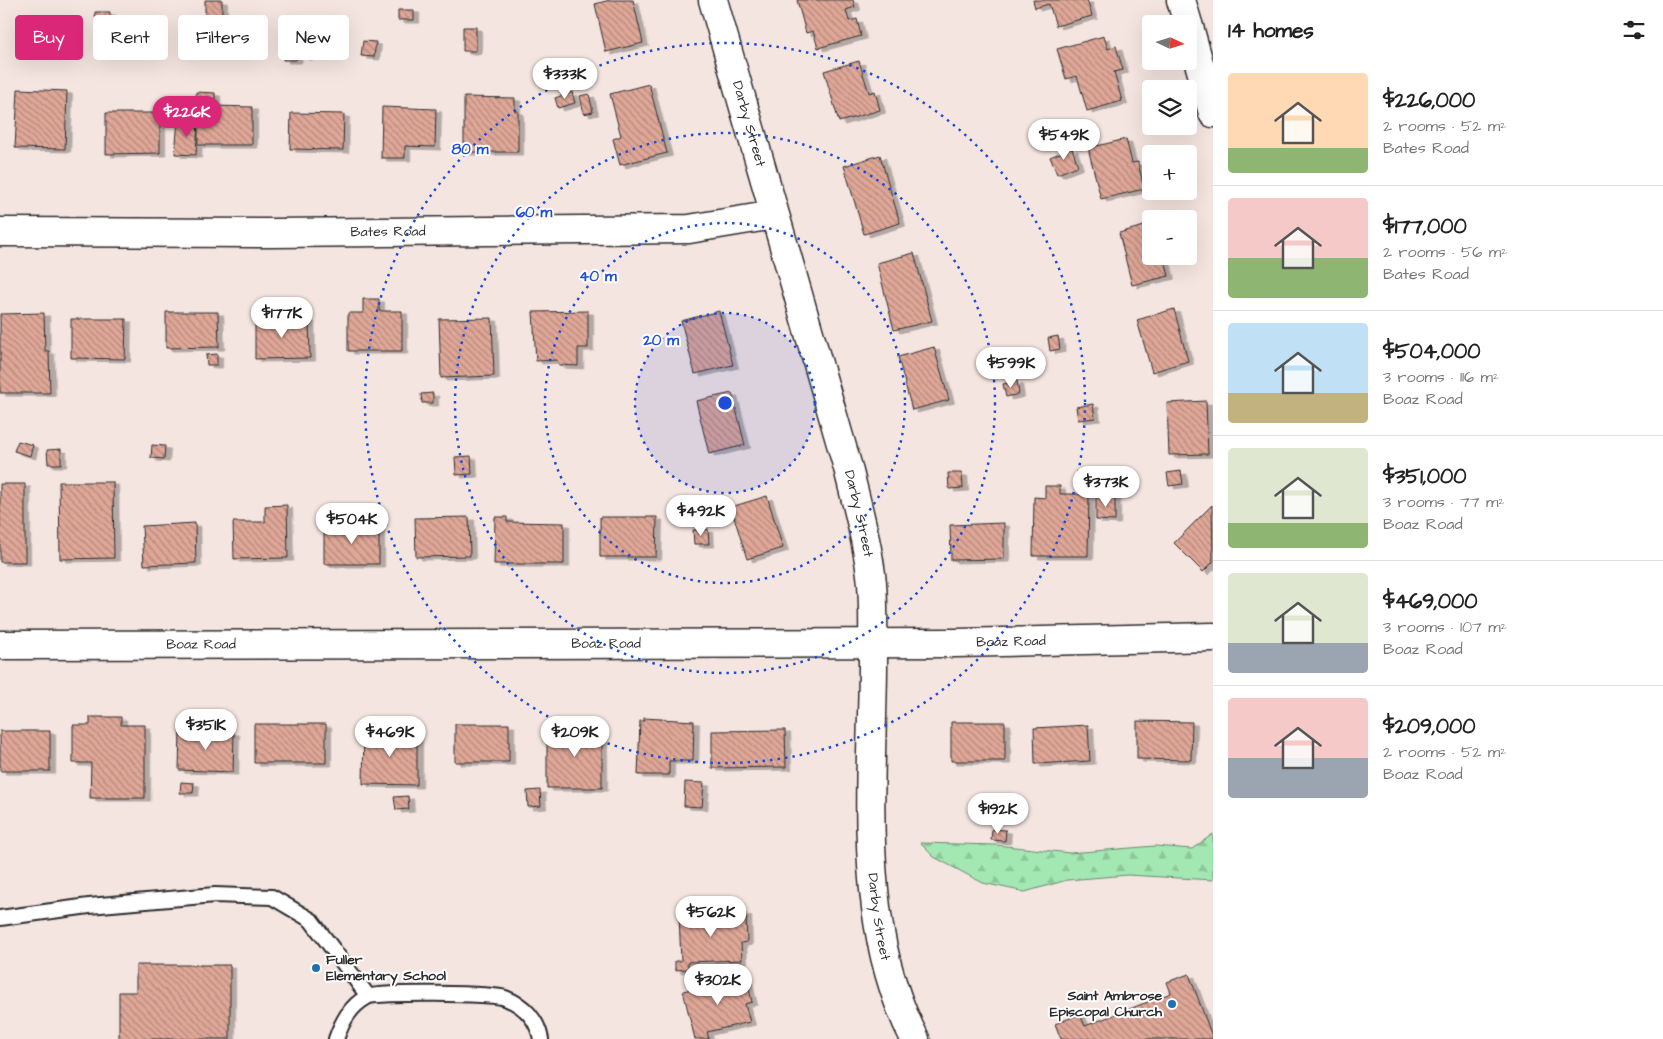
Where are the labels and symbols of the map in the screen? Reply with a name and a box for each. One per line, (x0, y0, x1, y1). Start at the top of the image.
north arrow (1142, 15, 1198, 70)
pin: $333K (530, 58, 600, 100)
street label: Darby Street (727, 79, 771, 169)
pin: $226K (152, 96, 222, 138)
pin: $549K (1029, 119, 1099, 161)
text: 80 m (452, 139, 489, 160)
text: 60 m (516, 202, 553, 223)
street label: Bates Road (350, 222, 426, 242)
text: 40 m (579, 266, 617, 287)
pin: $177K (247, 296, 317, 339)
text: 20 m (642, 330, 679, 351)
pin: $599K (976, 346, 1046, 389)
centre of rings (716, 394, 734, 412)
pin: $373K (1071, 466, 1141, 508)
street label: Darby Street (839, 468, 878, 559)
pin: $492K (666, 494, 736, 537)
pin: $504K (317, 502, 387, 545)
street label: Boaz Road (976, 631, 1046, 653)
street label: Boaz Road (571, 634, 641, 654)
street label: Boaz Road (166, 635, 236, 655)
pin: $351K (171, 708, 241, 751)
pin: $469K (355, 716, 425, 758)
pin: $209K (540, 716, 610, 758)
pin: $192K (963, 792, 1033, 835)
street label: Darby Street (863, 872, 896, 963)
pin: $562K (676, 896, 746, 938)
place label: Fuller Elementary School (326, 950, 447, 986)
marker: Fuller Elementary School (310, 962, 322, 974)
pin: $302K (683, 964, 753, 1006)
place label: Saint Ambrose Episcopal Church (1050, 986, 1163, 1022)
marker: Saint Ambrose Episcopal Church (1166, 998, 1178, 1010)

